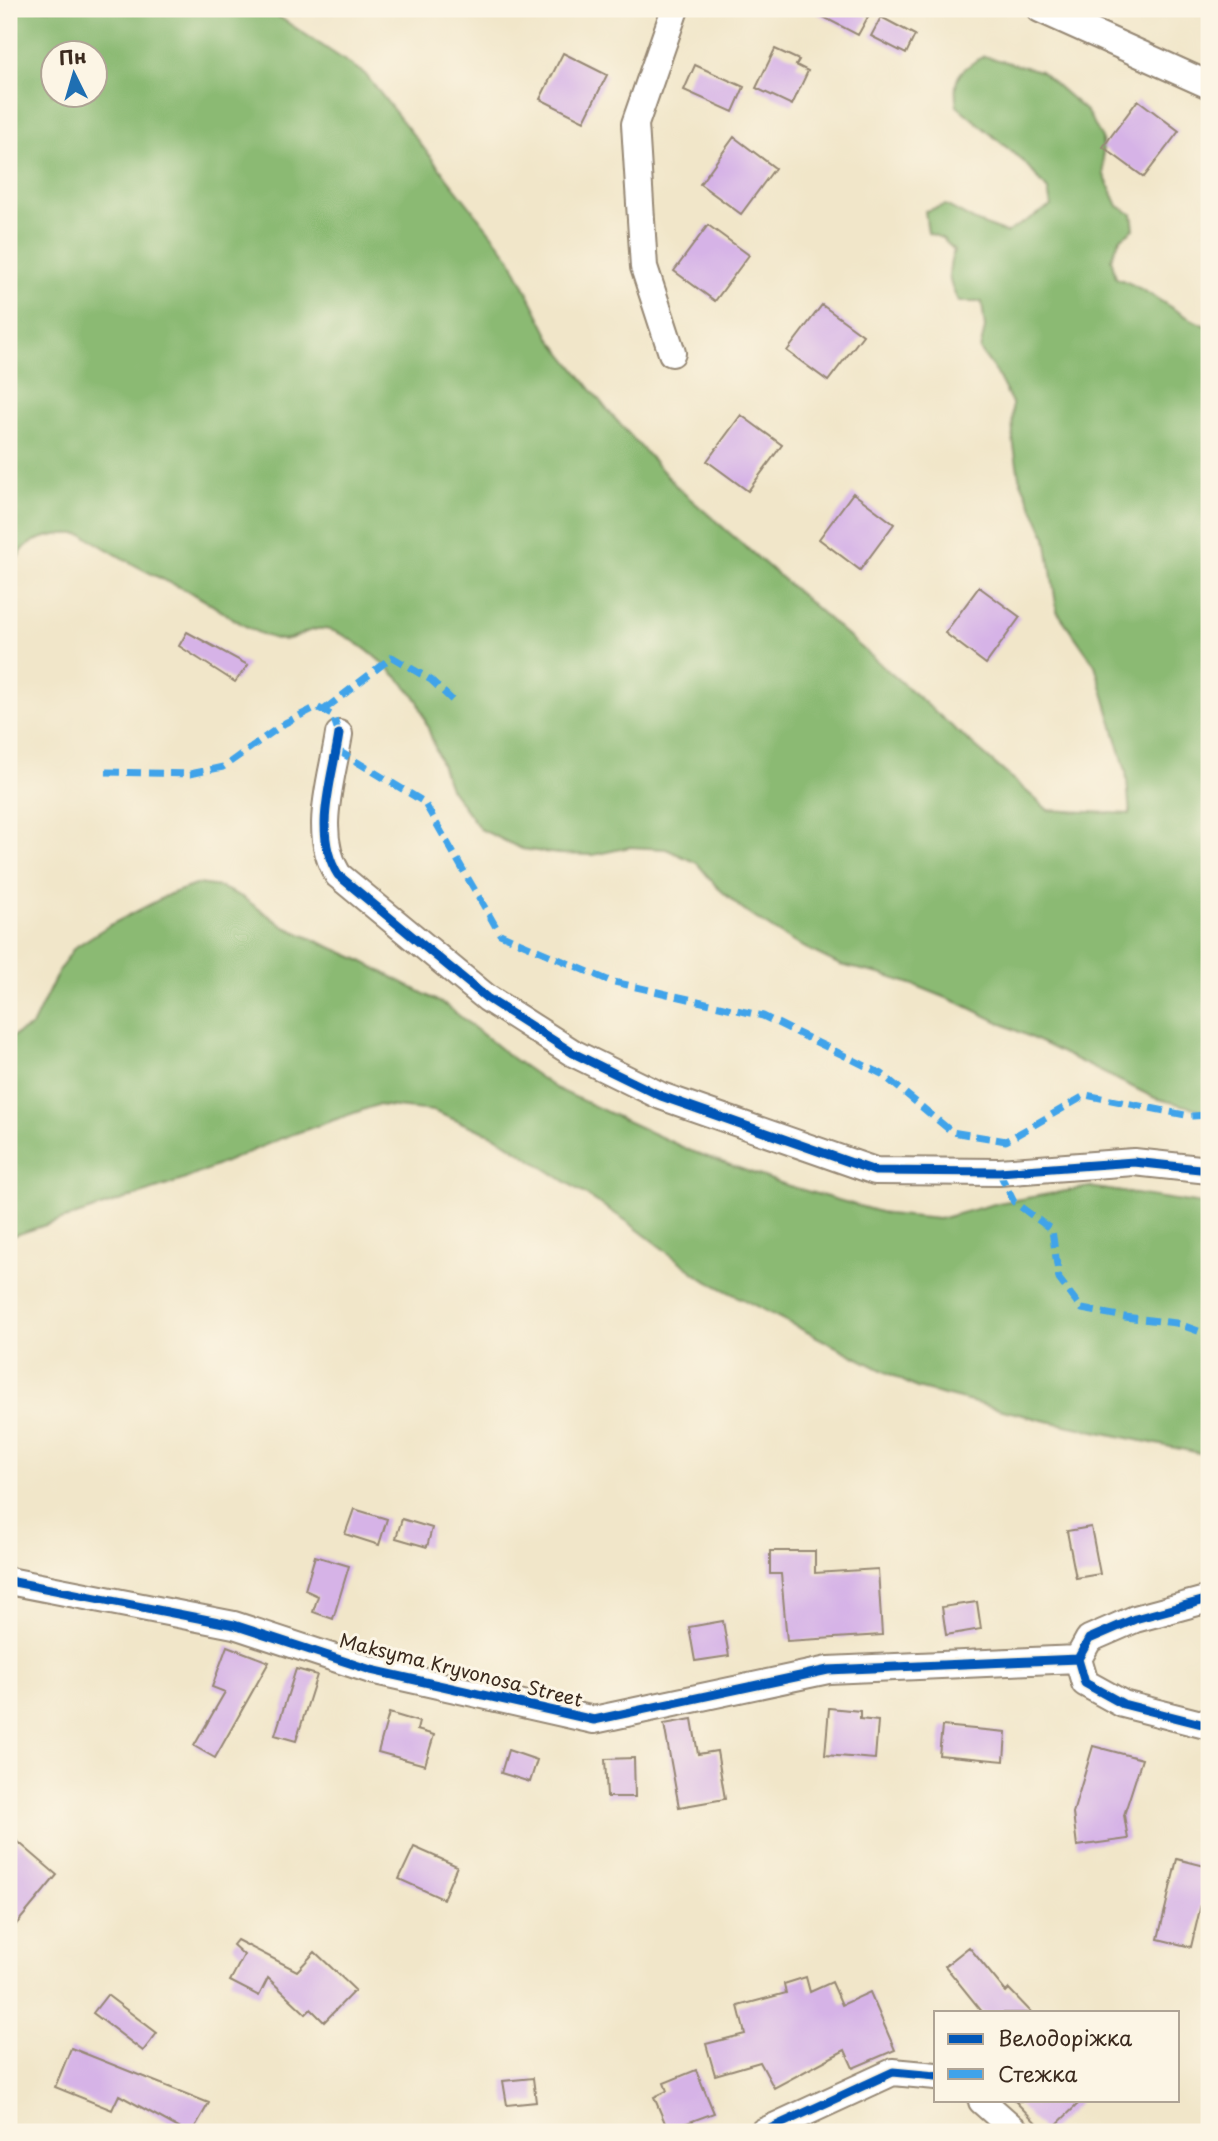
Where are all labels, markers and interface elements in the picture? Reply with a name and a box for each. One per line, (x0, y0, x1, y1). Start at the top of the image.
north arrow (38, 38, 108, 108)
text: Пн (57, 41, 87, 71)
street label: Maksyma Kryvonosa Street (337, 1625, 586, 1713)
legend (934, 2011, 1180, 2102)
text: Велодоріжка (998, 2021, 1133, 2053)
text: Стежка (998, 2057, 1078, 2089)

